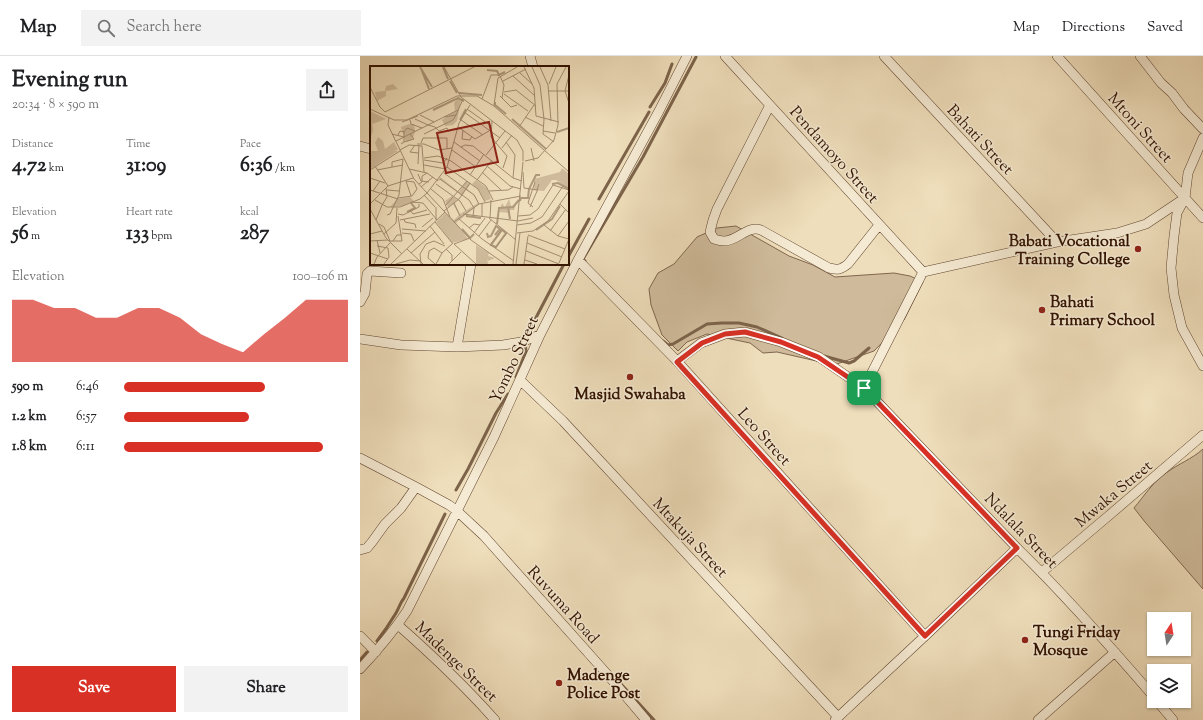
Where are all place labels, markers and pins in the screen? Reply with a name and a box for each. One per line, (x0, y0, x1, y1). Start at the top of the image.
place label: Babati Vocational Training College (1009, 231, 1131, 272)
marker: Babati Vocational Training College (1133, 244, 1143, 254)
place label: Bahati Primary School (1050, 292, 1155, 333)
marker: Bahati Primary School (1037, 305, 1047, 315)
pin (847, 371, 881, 405)
marker: Masjid Swahaba (625, 372, 635, 382)
place label: Masjid Swahaba (574, 384, 686, 407)
place label: Tungi Friday Mosque (1033, 622, 1120, 663)
marker: Tungi Friday Mosque (1020, 635, 1030, 645)
place label: Madenge Police Post (567, 665, 640, 706)
marker: Madenge Police Post (554, 678, 564, 688)

